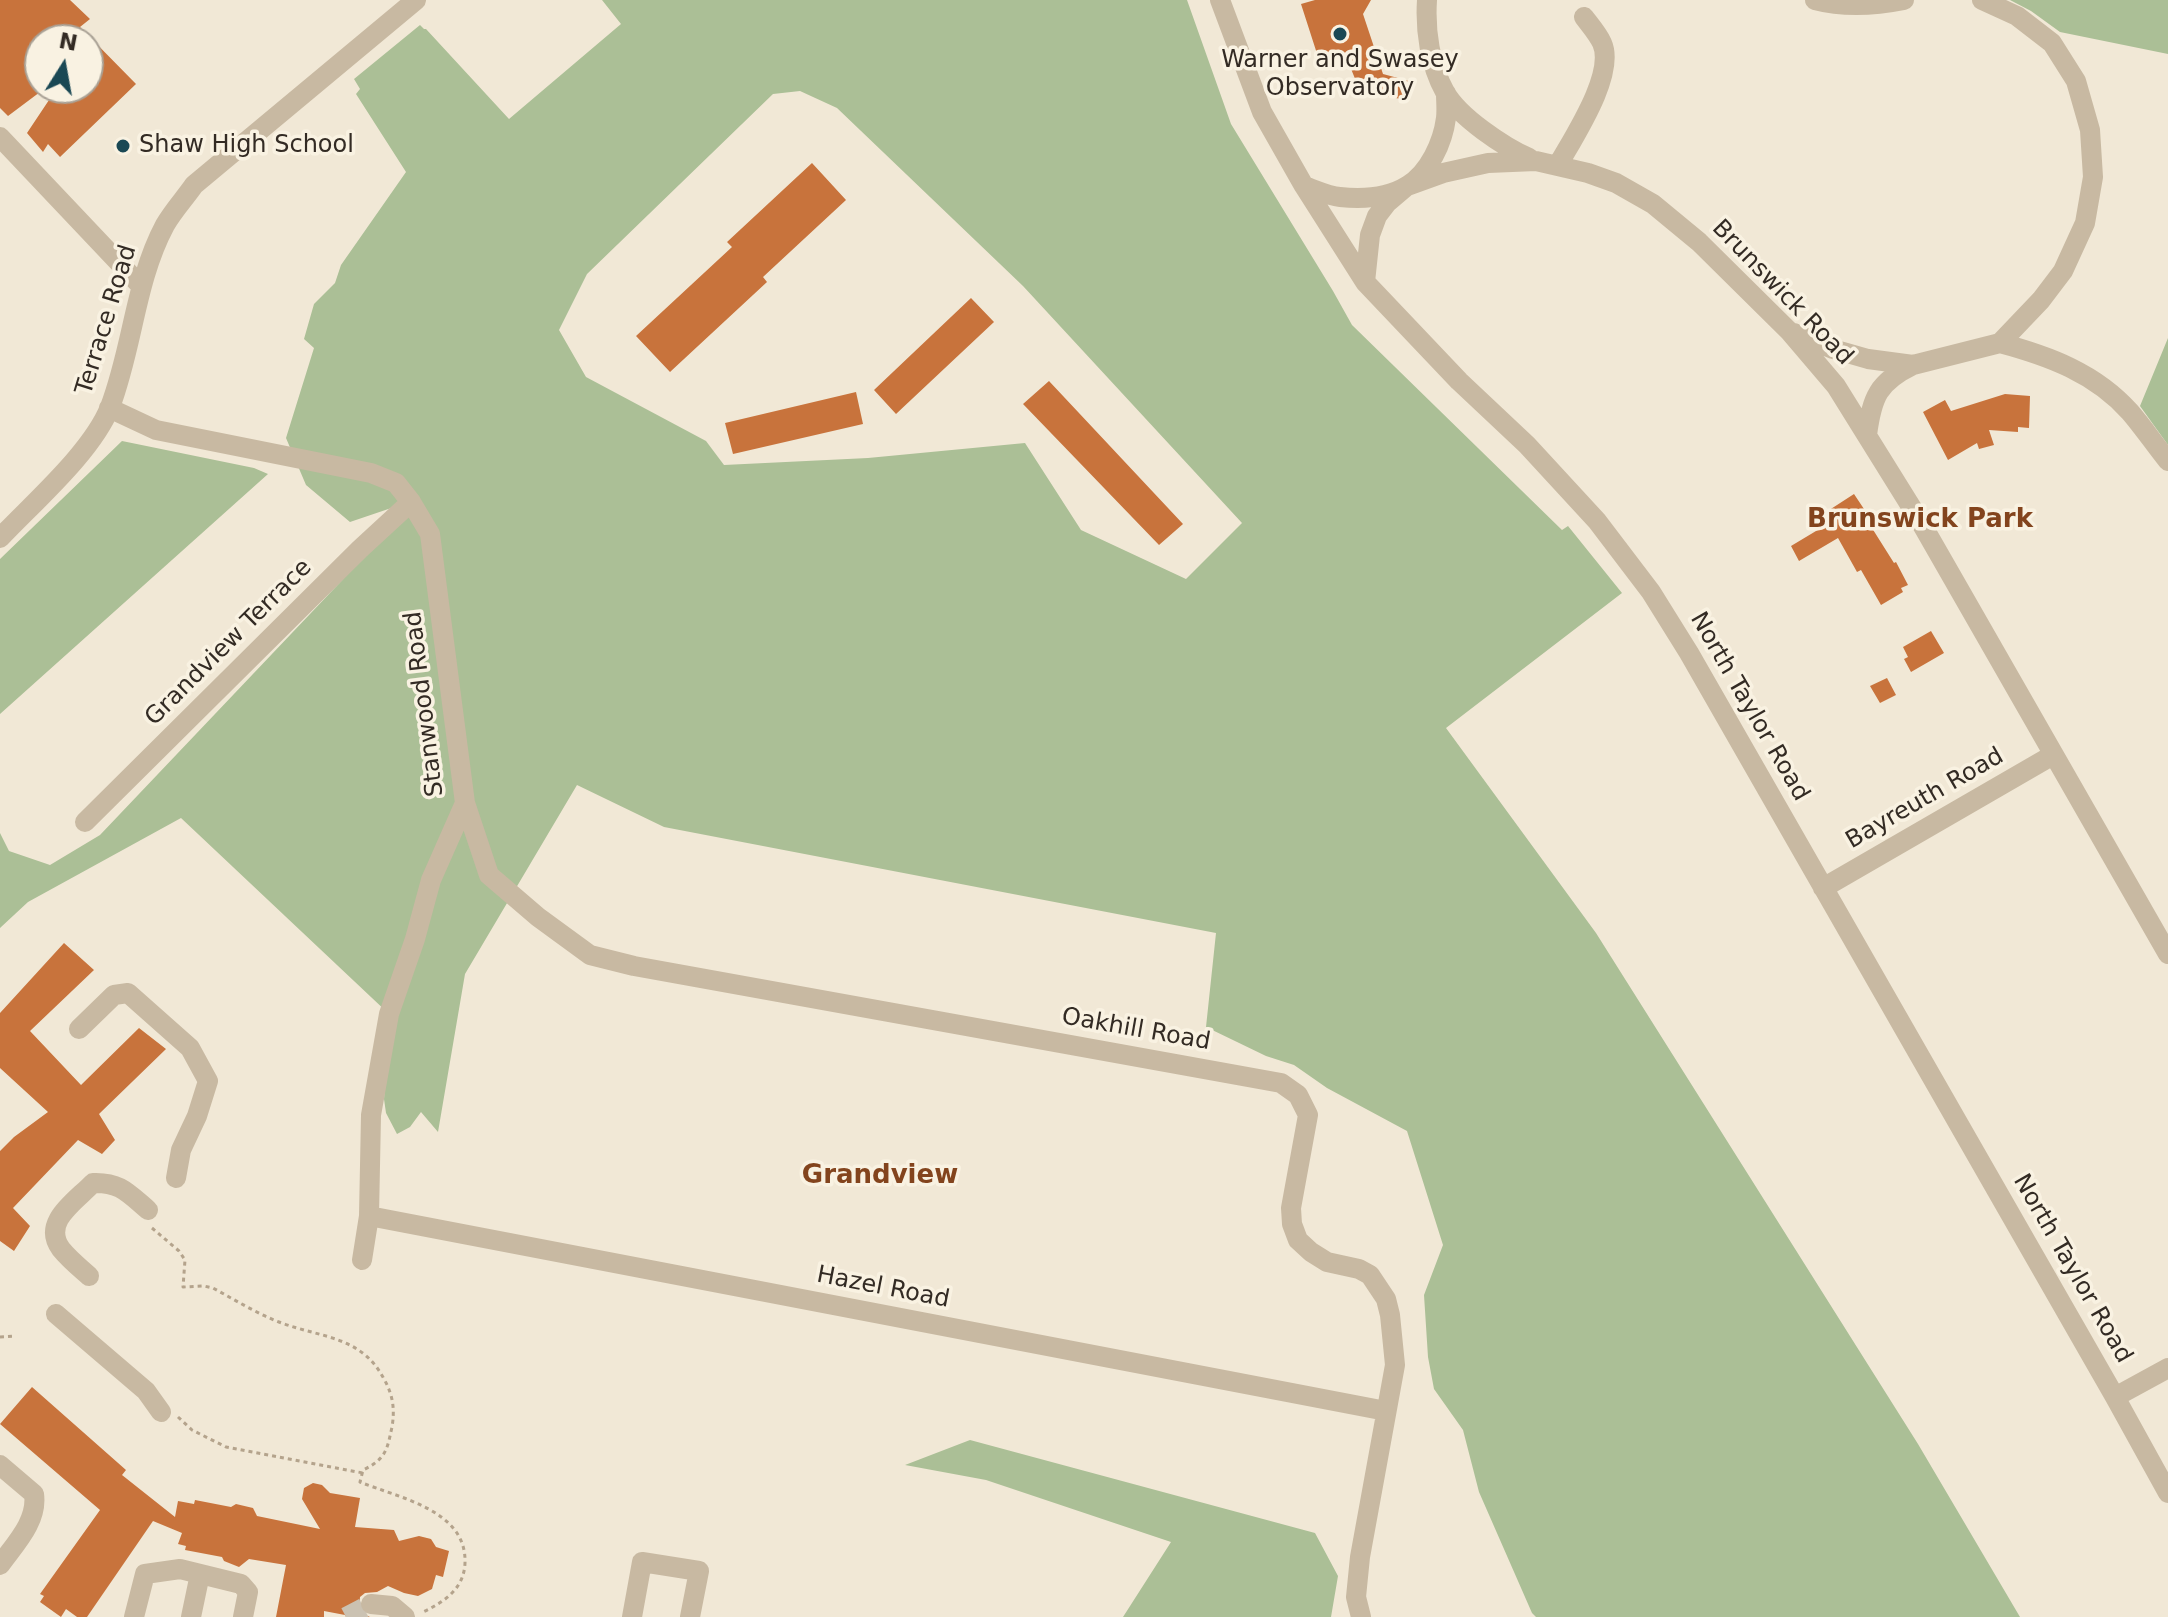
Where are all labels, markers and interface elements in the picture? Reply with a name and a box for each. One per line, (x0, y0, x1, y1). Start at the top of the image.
north arrow (24, 24, 104, 104)
marker: Warner and Swasey Observatory (1331, 25, 1349, 43)
text: N (57, 28, 80, 56)
place label: Warner and Swasey Observatory (1221, 47, 1459, 103)
place label: Shaw High School (139, 132, 354, 160)
marker: Shaw High School (114, 137, 132, 155)
street label: Brunswick Road (1705, 214, 1859, 372)
street label: Terrace Road (71, 242, 143, 398)
district label: Brunswick Park (1807, 504, 2033, 536)
street label: Grandview Terrace (140, 554, 318, 732)
street label: North Taylor Road (1683, 607, 1815, 807)
street label: Stanwood Road (399, 610, 451, 798)
street label: Bayreuth Road (1841, 742, 2009, 856)
street label: Oakhill Road (1059, 1003, 1213, 1057)
district label: Grandview (802, 1160, 958, 1192)
street label: North Taylor Road (2006, 1169, 2138, 1369)
street label: Hazel Road (814, 1261, 952, 1315)

